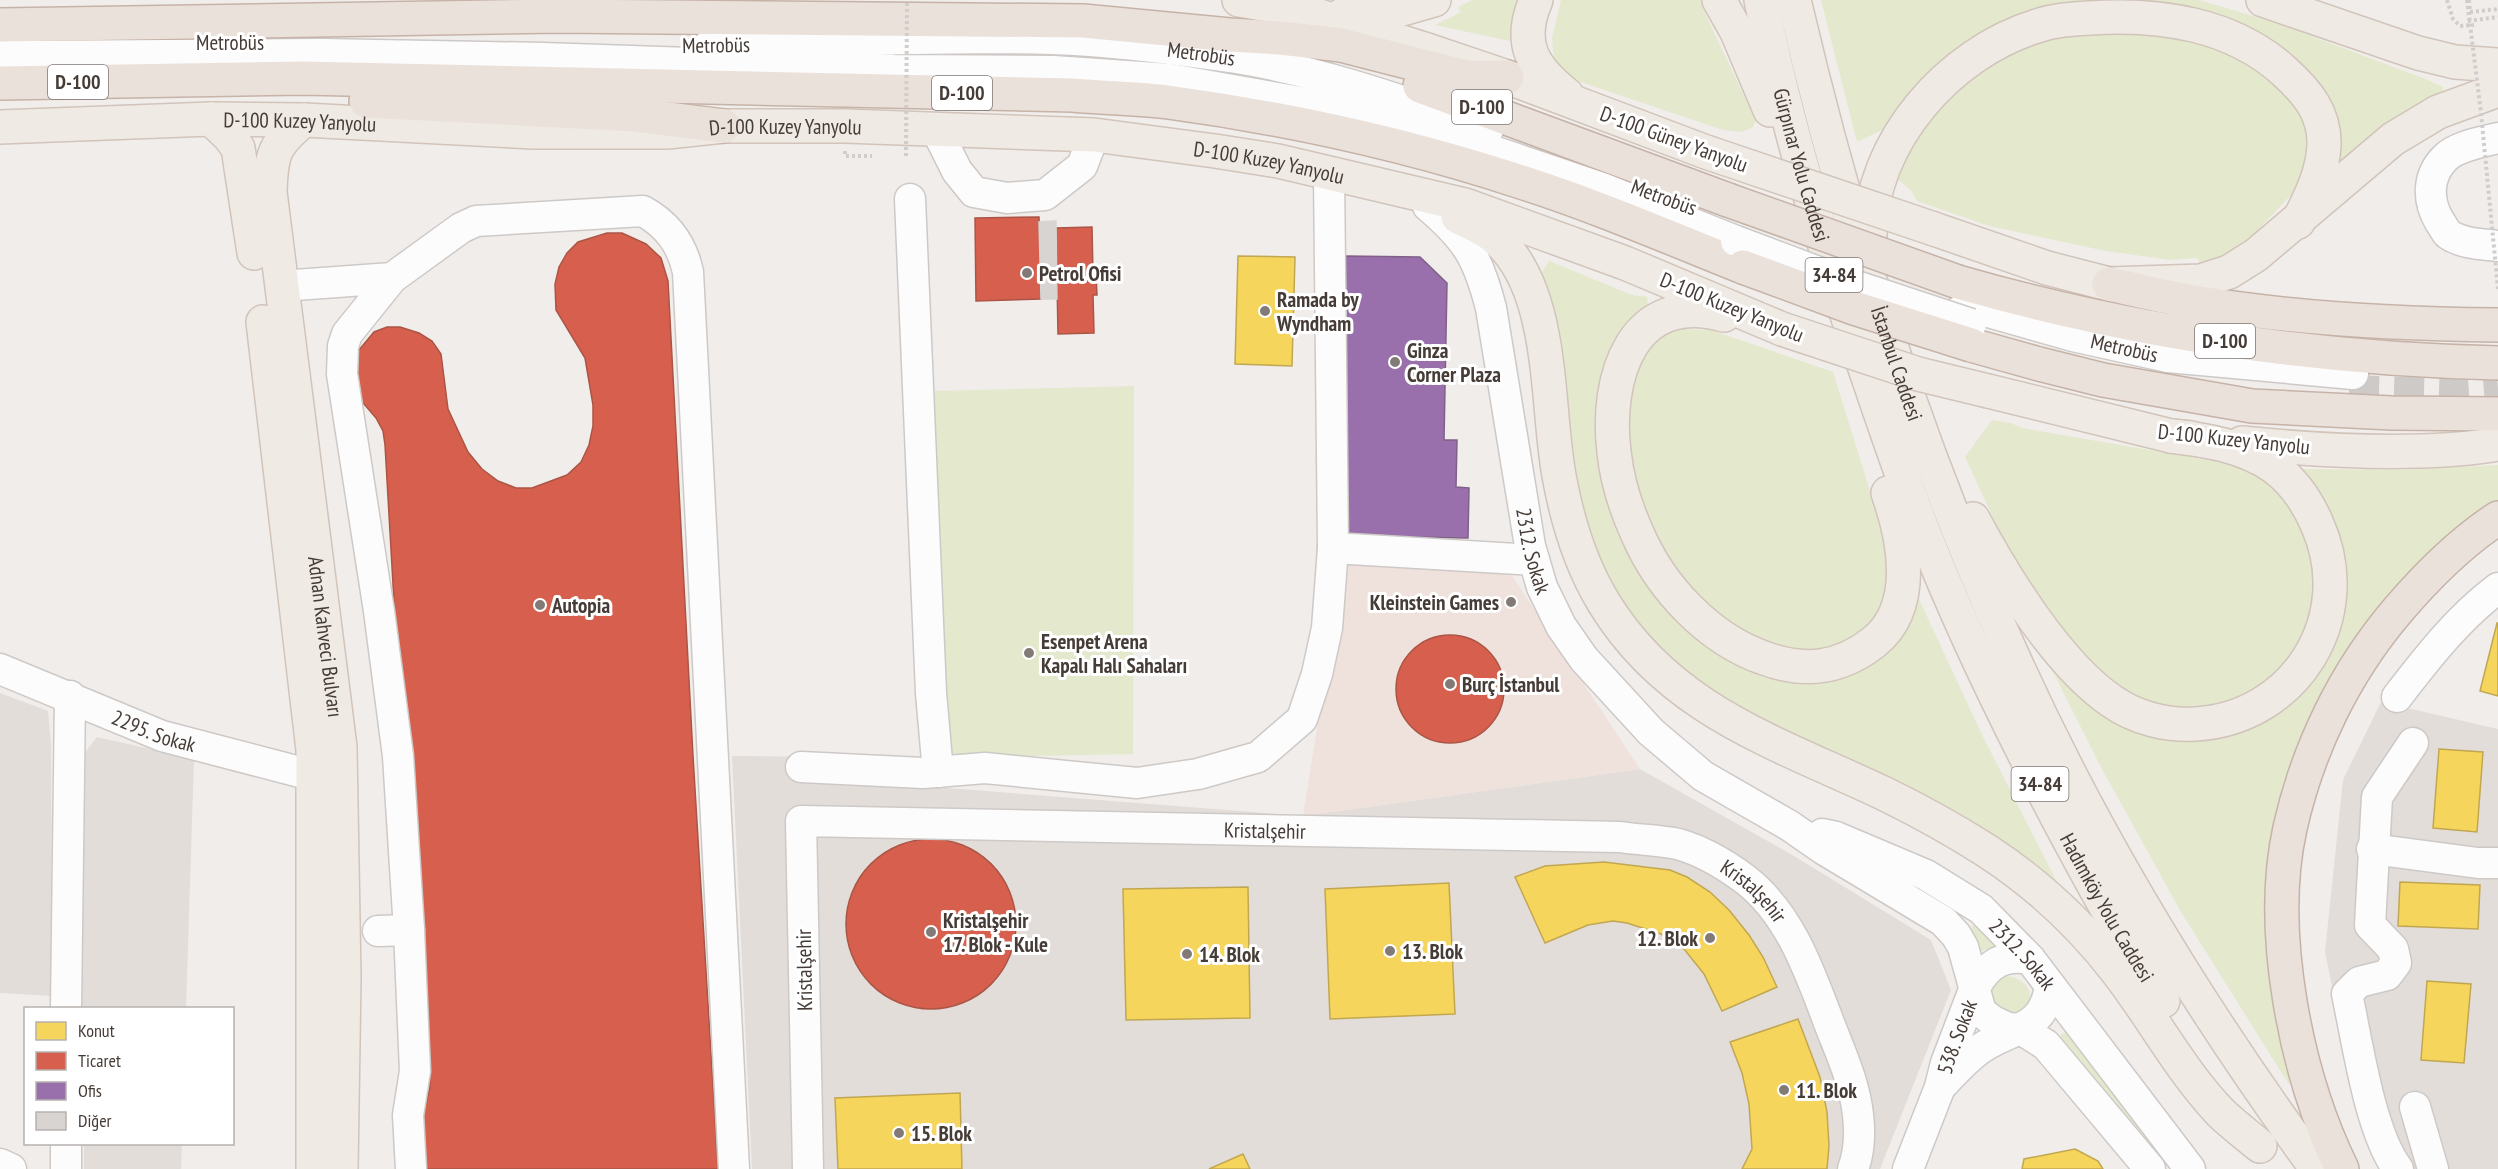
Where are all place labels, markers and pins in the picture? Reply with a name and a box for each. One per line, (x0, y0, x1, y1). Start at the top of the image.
place label: Petrol Ofisi (1039, 260, 1122, 287)
marker: Petrol Ofisi (1020, 266, 1034, 280)
place label: Ramada by Wyndham (1276, 286, 1359, 337)
marker: Ramada by Wyndham (1258, 304, 1272, 318)
place label: Ginza Corner Plaza (1407, 337, 1501, 388)
marker: Ginza Corner Plaza (1388, 355, 1402, 369)
place label: Kleinstein Games (1370, 589, 1499, 616)
place label: Autopia (551, 592, 610, 619)
marker: Kleinstein Games (1504, 595, 1518, 609)
marker: Autopia (533, 598, 547, 612)
place label: Esenpet Arena Kapalı Halı Sahaları (1041, 628, 1187, 679)
marker: Esenpet Arena Kapalı Halı Sahaları (1022, 646, 1036, 660)
place label: Burç İstanbul (1462, 671, 1560, 698)
marker: Burç İstanbul (1443, 677, 1457, 691)
place label: Kristalşehir 17. Blok - Kule (943, 907, 1048, 958)
marker: Kristalşehir 17. Blok - Kule (924, 925, 938, 939)
place label: 12. Blok (1637, 925, 1698, 952)
marker: 12. Blok (1703, 931, 1717, 945)
place label: 13. Blok (1402, 938, 1463, 965)
place label: 14. Blok (1199, 941, 1260, 968)
marker: 13. Blok (1383, 944, 1397, 958)
marker: 14. Blok (1180, 947, 1194, 961)
place label: 11. Blok (1796, 1077, 1857, 1104)
marker: 11. Blok (1777, 1083, 1791, 1097)
place label: 15. Blok (911, 1120, 972, 1147)
marker: 15. Blok (892, 1126, 906, 1140)

